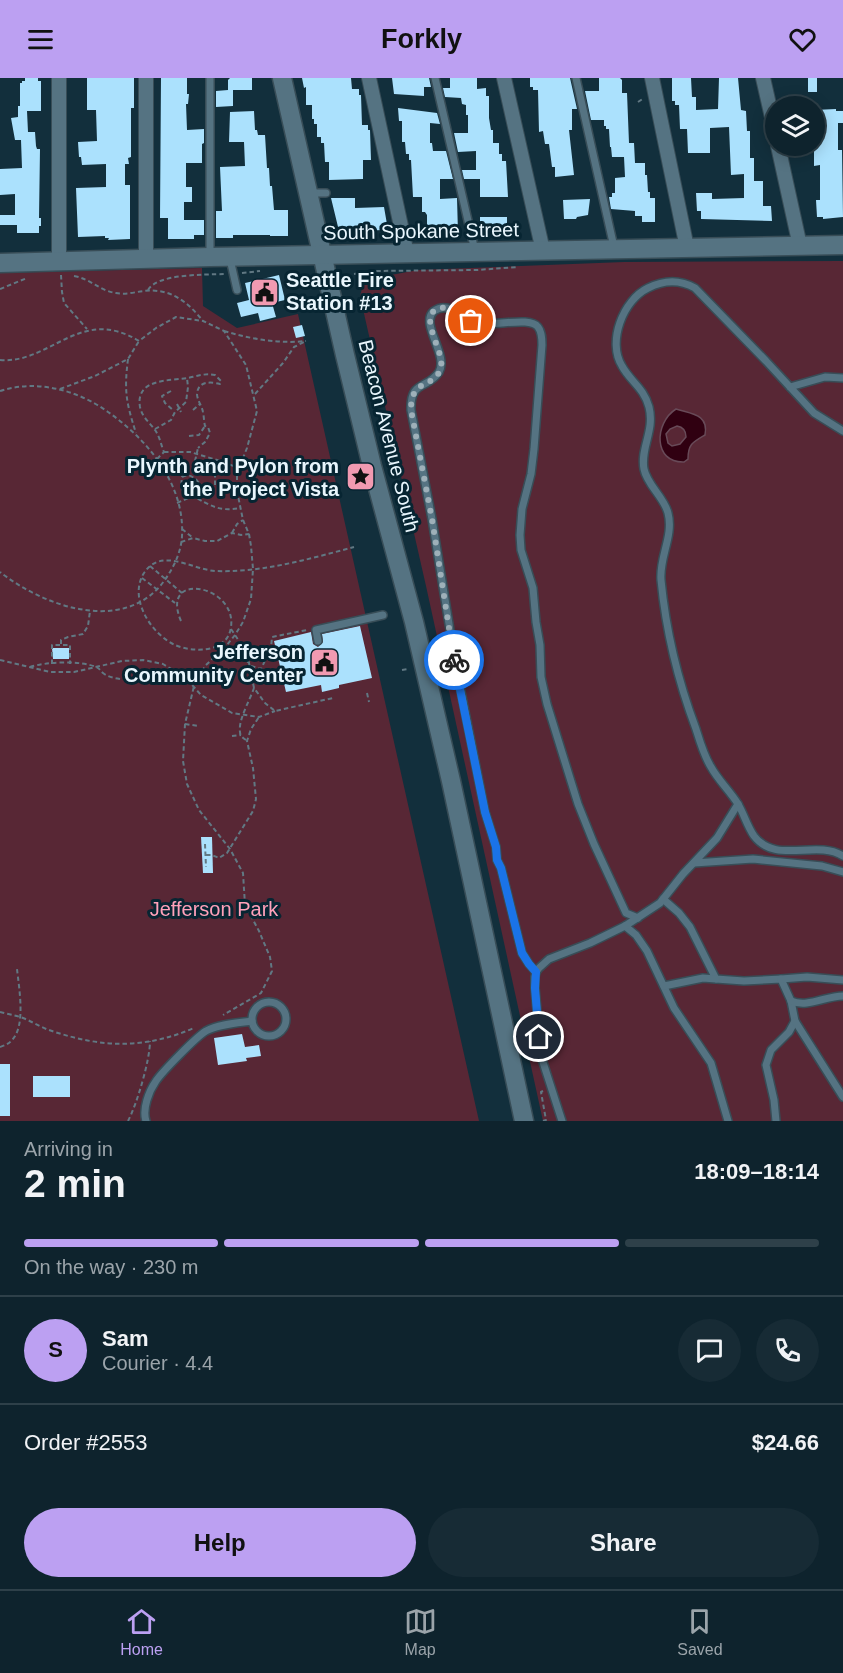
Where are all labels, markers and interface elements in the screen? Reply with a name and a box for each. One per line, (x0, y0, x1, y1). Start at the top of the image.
icon: menu (24, 23, 57, 56)
icon: heart (786, 23, 819, 56)
text: Forkly (381, 24, 462, 54)
map controls (765, 96, 825, 156)
button: layers (765, 96, 825, 156)
street label: South Spokane Street (323, 218, 519, 244)
place label: Seattle Fire Station #13 (286, 269, 394, 314)
public building icon: Seattle Fire Station #13 (249, 276, 281, 308)
pin (445, 295, 496, 346)
icon: bag (454, 304, 487, 337)
street label: Beacon Avenue South (354, 337, 424, 535)
place label: Plynth and Pylon from the Project Vista (127, 455, 340, 500)
place icon: Plynth and Pylon from the Project Vista (344, 461, 376, 493)
courier (424, 630, 484, 690)
place label: Jefferson Community Center (124, 641, 303, 686)
icon: bike (438, 644, 471, 677)
public building icon: Jefferson Community Center (308, 647, 340, 679)
park label: Jefferson Park (150, 898, 279, 920)
pin (513, 1011, 564, 1062)
icon: home (522, 1020, 555, 1053)
text: Arriving in (24, 1138, 113, 1160)
text: 18:09–18:14 (694, 1159, 819, 1184)
text: 2 min (24, 1162, 126, 1205)
text: On the way · 230 m (24, 1256, 199, 1278)
button: chat (678, 1319, 741, 1382)
button: phone (756, 1319, 819, 1382)
text: Sam (102, 1326, 148, 1351)
text: S (48, 1337, 63, 1362)
text: Courier · 4.4 (102, 1352, 213, 1374)
text: Order #2553 (24, 1430, 148, 1455)
text: $24.66 (752, 1430, 819, 1455)
button: Help (24, 1508, 416, 1577)
button: Share (428, 1508, 819, 1577)
tab: Home (120, 1605, 163, 1659)
tab: Map (404, 1605, 437, 1659)
tab: Saved (677, 1605, 723, 1659)

